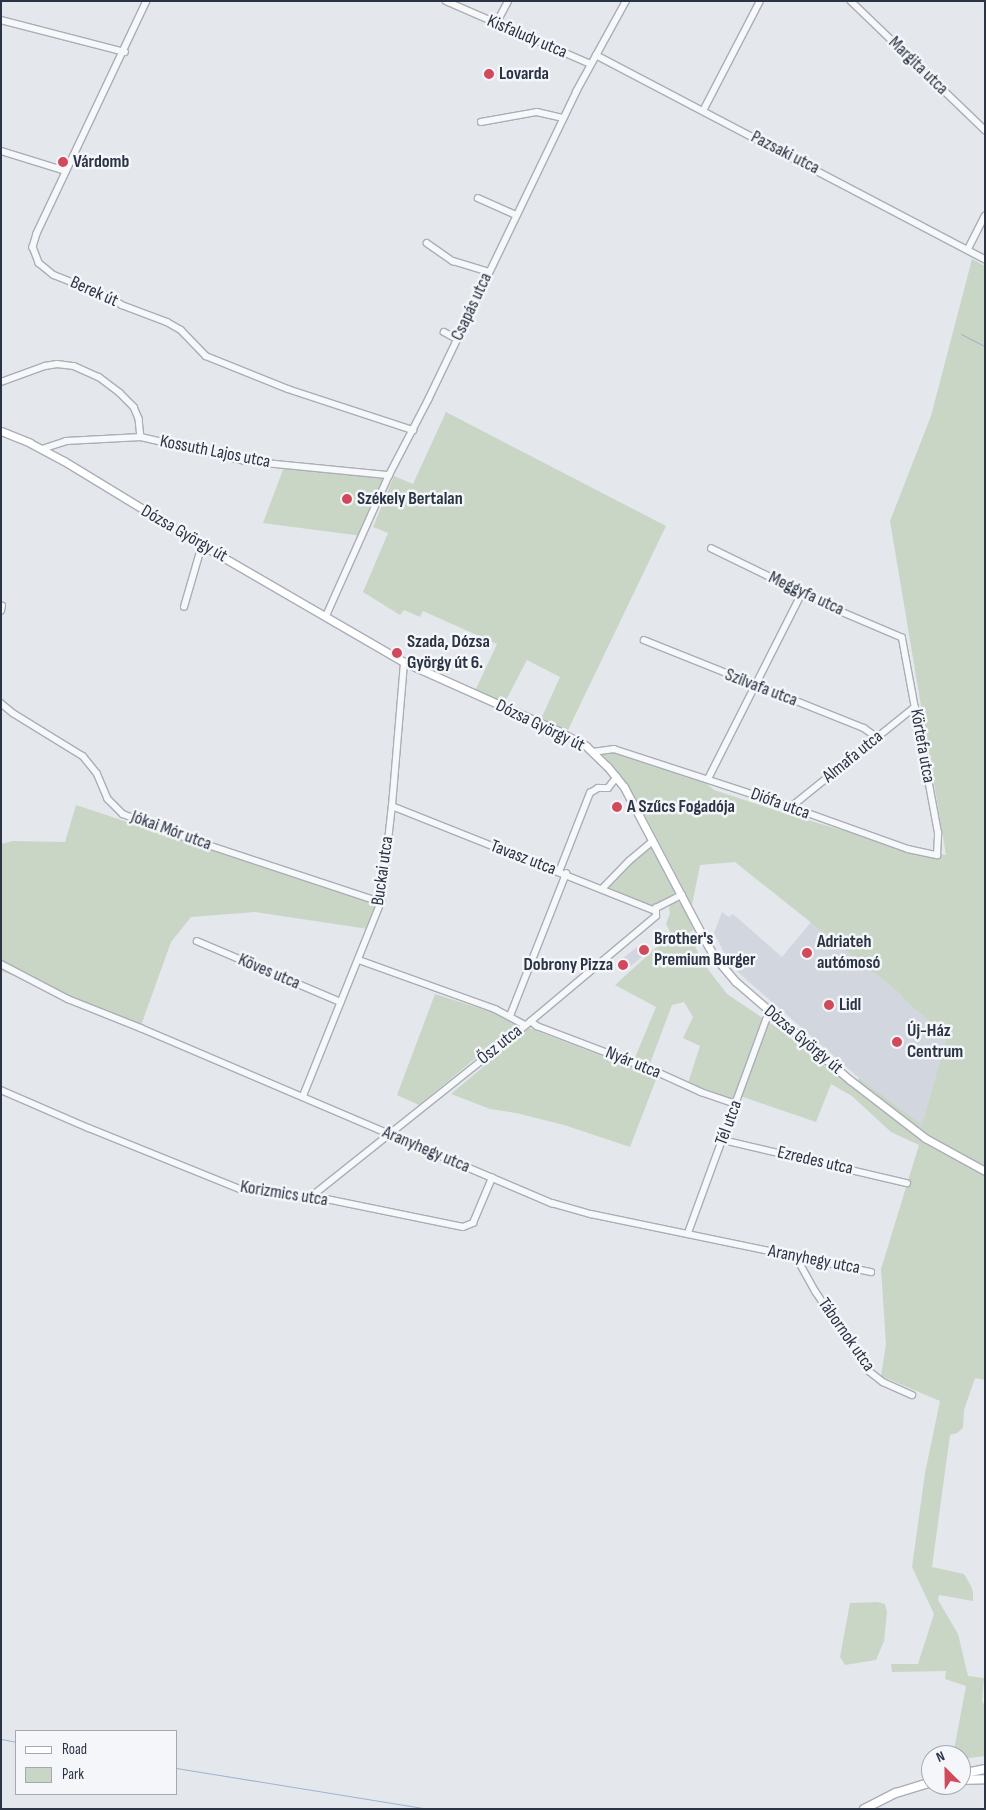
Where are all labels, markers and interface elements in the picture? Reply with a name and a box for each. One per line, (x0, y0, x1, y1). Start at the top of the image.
street label: Kisfaludy utca (484, 10, 570, 64)
street label: Margita utca (884, 32, 952, 100)
place label: Lovarda (499, 63, 549, 85)
marker: Lovarda (483, 68, 495, 80)
street label: Pazsaki utca (747, 127, 823, 179)
place label: Várdomb (73, 151, 129, 173)
marker: Várdomb (57, 156, 69, 168)
street label: Csapás utca (447, 270, 497, 344)
street label: Berek út (67, 272, 121, 312)
street label: Kossuth Lajos utca (158, 431, 272, 473)
place label: Székely Bertalan (357, 488, 463, 510)
marker: Székely Bertalan (341, 493, 353, 505)
street label: Dózsa György út (137, 501, 231, 567)
street label: Meggyfa utca (765, 567, 847, 621)
place label: Szada, Dózsa György út 6. (407, 632, 490, 674)
marker: Szada, Dózsa György út 6. (391, 647, 403, 659)
street label: Szilvafa utca (722, 664, 800, 712)
street label: Dózsa György út (492, 695, 588, 757)
street label: Körtefa utca (905, 707, 939, 785)
street label: Almafa utca (818, 726, 888, 788)
street label: Diófa utca (748, 783, 812, 825)
place label: A Szűcs Fogadója (627, 796, 735, 818)
marker: A Szűcs Fogadója (611, 801, 623, 813)
street label: Jókai Mór utca (128, 806, 214, 856)
street label: Buckai utca (367, 835, 399, 907)
street label: Tavasz utca (487, 836, 559, 880)
place label: Brother's Premium Burger (654, 929, 756, 972)
place label: Adriateh autómosó (817, 932, 880, 974)
marker: Brother's Premium Burger (638, 944, 650, 956)
marker: Adriateh autómosó (801, 947, 813, 959)
street label: Köves utca (235, 949, 303, 995)
place label: Dobrony Pizza (524, 954, 613, 976)
marker: Dobrony Pizza (617, 959, 629, 971)
place label: Lidl (839, 994, 861, 1016)
marker: Lidl (823, 999, 835, 1011)
street label: Dózsa György út (759, 1001, 847, 1079)
street label: Ősz utca (473, 1020, 527, 1070)
place label: Új-Ház Centrum (907, 1021, 963, 1064)
marker: Új-Ház Centrum (891, 1036, 903, 1048)
street label: Nyár utca (602, 1042, 664, 1084)
street label: Tél utca (711, 1098, 747, 1148)
street label: Aranyhegy utca (379, 1122, 473, 1178)
street label: Ezredes utca (775, 1142, 855, 1180)
street label: Korizmics utca (239, 1176, 329, 1212)
street label: Aranyhegy utca (766, 1241, 862, 1279)
street label: Tábornok utca (813, 1294, 879, 1376)
legend (15, 1730, 178, 1795)
text: Road (62, 1740, 87, 1759)
north arrow (921, 1745, 971, 1795)
text: N (934, 1747, 947, 1766)
text: Park (62, 1765, 84, 1784)

